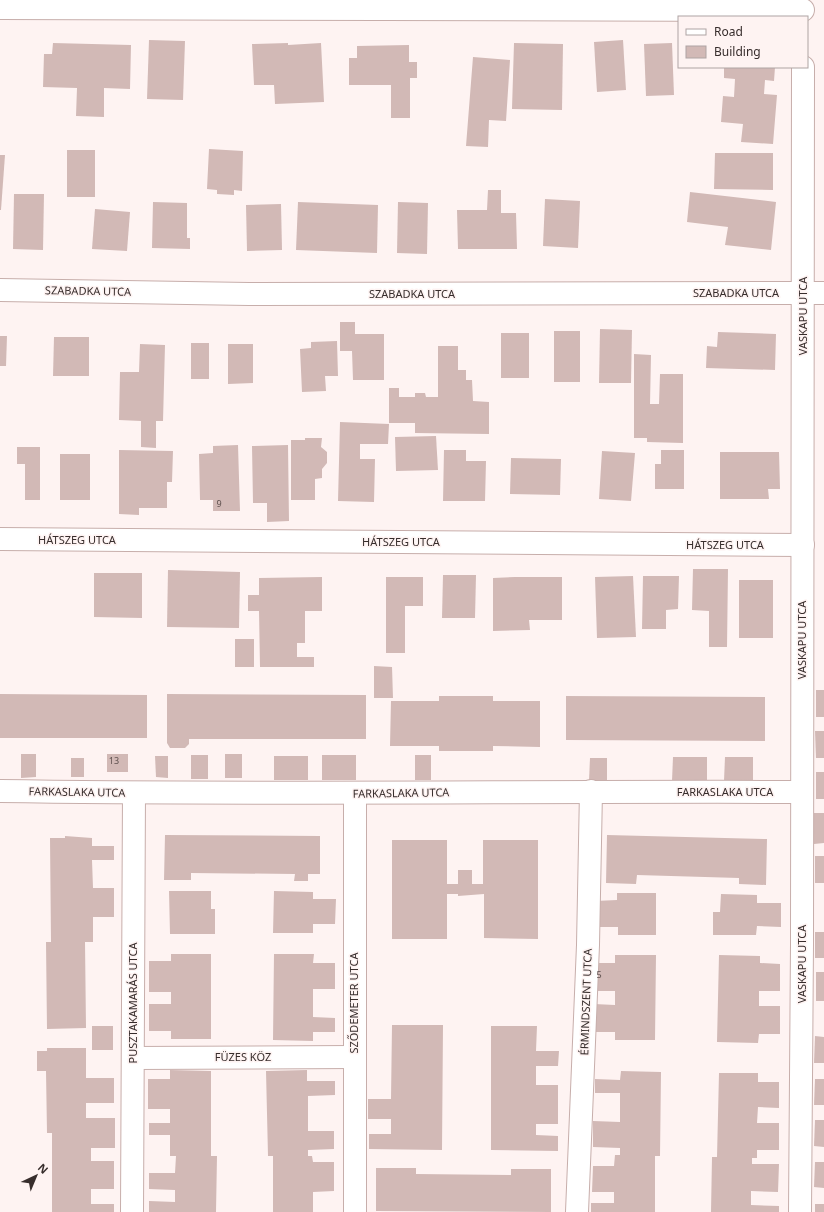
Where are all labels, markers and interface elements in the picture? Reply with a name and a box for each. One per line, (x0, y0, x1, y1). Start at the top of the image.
legend (678, 16, 808, 68)
text: Road (714, 23, 743, 40)
text: Building (714, 43, 761, 60)
street label: VASKAPU UTCA (795, 276, 810, 355)
street label: SZABADKA UTCA (45, 282, 132, 299)
street label: SZABADKA UTCA (693, 285, 780, 300)
street label: SZABADKA UTCA (369, 286, 456, 301)
house number: 9 (216, 497, 222, 510)
street label: HÁTSZEG UTCA (38, 532, 117, 547)
street label: HÁTSZEG UTCA (362, 534, 441, 549)
street label: HÁTSZEG UTCA (686, 537, 765, 552)
street label: VASKAPU UTCA (794, 600, 809, 679)
house number: 13 (109, 754, 119, 767)
street label: FARKASLAKA UTCA (29, 783, 126, 800)
street label: FARKASLAKA UTCA (353, 784, 450, 801)
street label: FARKASLAKA UTCA (677, 784, 774, 799)
street label: VASKAPU UTCA (794, 924, 809, 1003)
street label: PUSZTAKAMARÁS UTCA (125, 942, 140, 1063)
street label: ÉRMINDSZENT UTCA (576, 947, 595, 1056)
street label: SZŐDEMETER UTCA (346, 952, 361, 1053)
house number: 5 (596, 968, 602, 981)
street label: FÜZES KÖZ (215, 1049, 271, 1064)
north arrow (16, 1156, 56, 1196)
text: N (35, 1160, 52, 1177)

